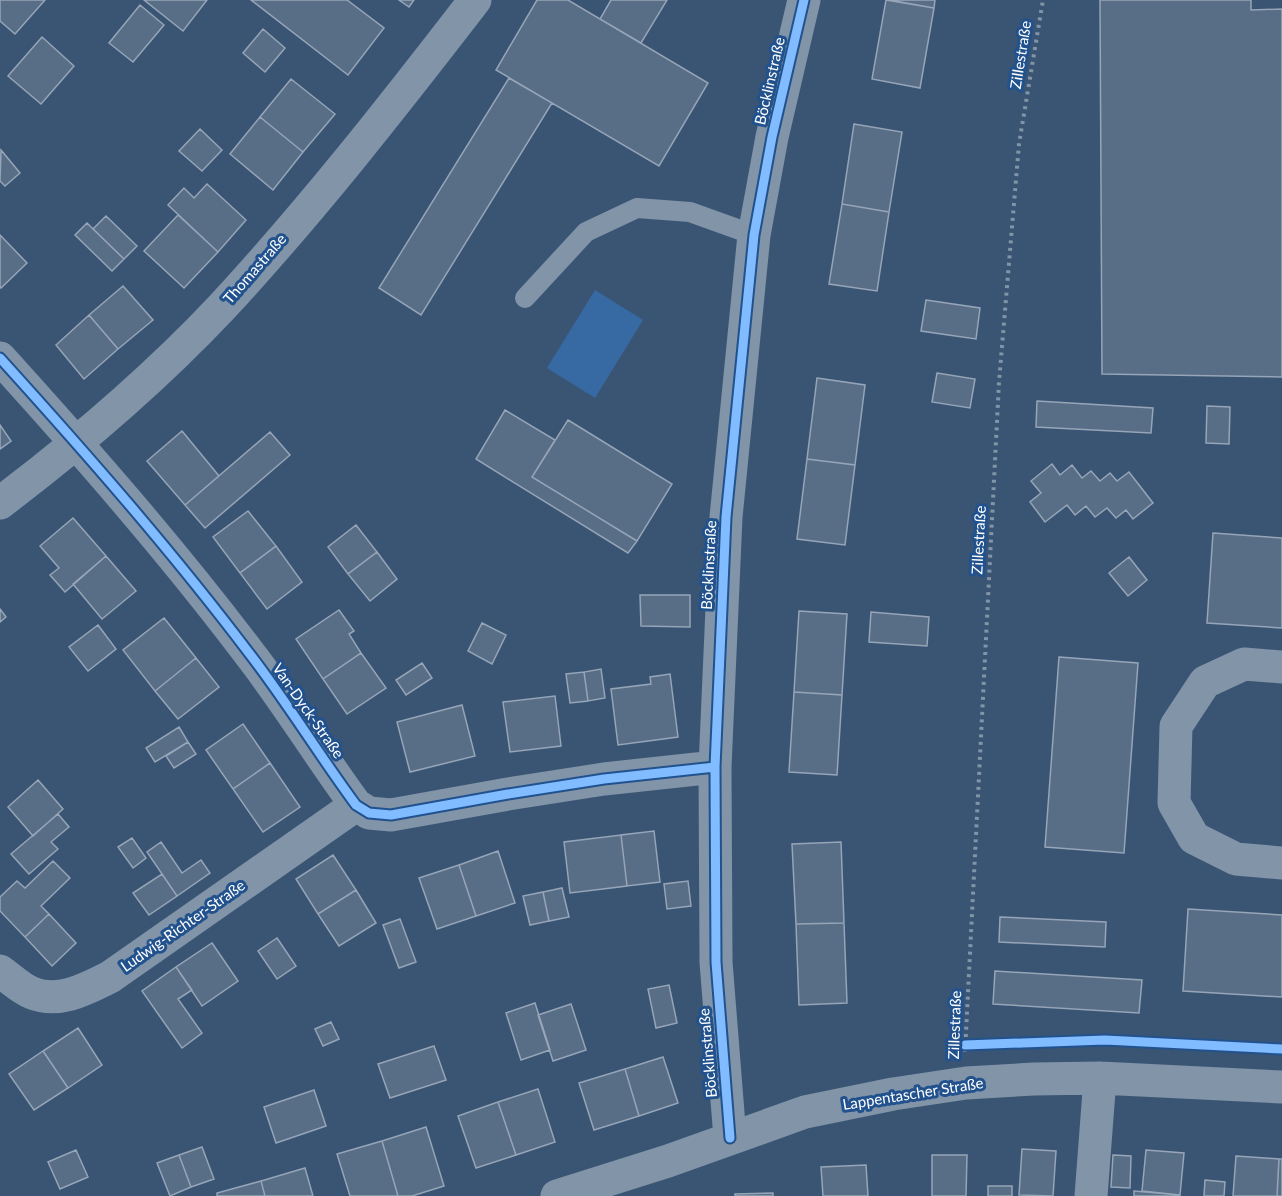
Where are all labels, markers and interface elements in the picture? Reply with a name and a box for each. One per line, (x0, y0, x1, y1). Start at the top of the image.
street label: Zillestraße (1006, 19, 1034, 90)
street label: Böcklinstraße (750, 35, 788, 126)
street label: Thomastraße (219, 230, 290, 307)
street label: Zillestraße (967, 505, 989, 575)
street label: Böcklinstraße (697, 520, 719, 610)
street label: Van-Dyck-Straße (269, 659, 348, 762)
street label: Ludwig-Richter-Straße (117, 875, 248, 975)
street label: Zillestraße (944, 990, 964, 1060)
street label: Böcklinstraße (694, 1008, 720, 1099)
street label: Lappentascher Straße (841, 1073, 985, 1113)

